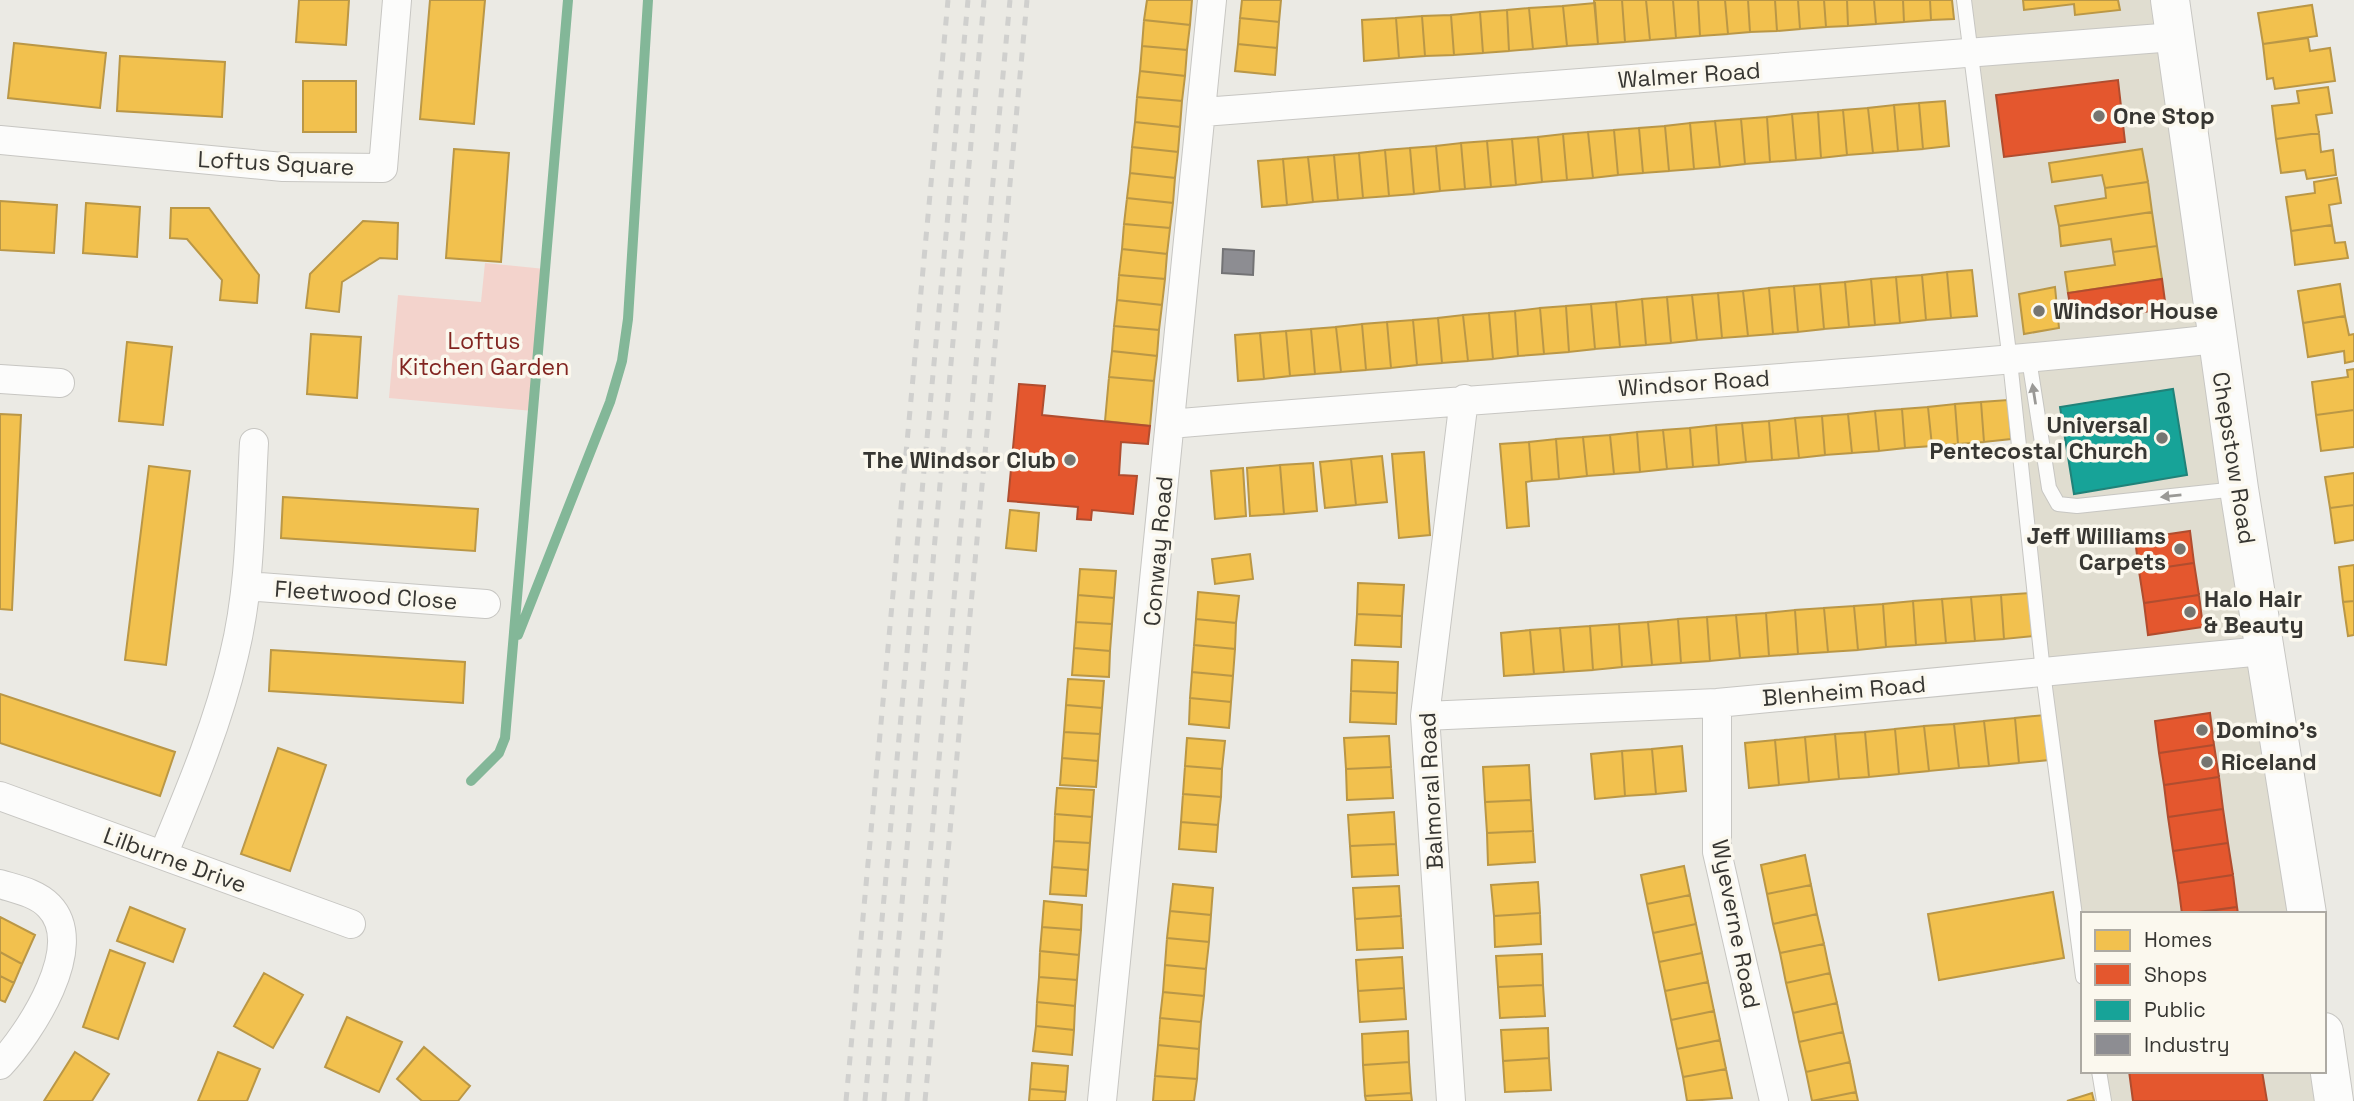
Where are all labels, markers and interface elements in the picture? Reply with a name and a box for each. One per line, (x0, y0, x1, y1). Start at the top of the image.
street label: Walmer Road (1617, 55, 1761, 95)
place label: One Stop (2113, 101, 2215, 131)
marker: One Stop (2091, 108, 2107, 124)
street label: Loftus Square (197, 144, 355, 182)
place label: Windsor House (2053, 296, 2218, 326)
marker: Windsor House (2031, 303, 2047, 319)
park label: Loftus Kitchen Garden (399, 326, 569, 382)
street label: Windsor Road (1617, 363, 1771, 403)
street label: Chepstow Road (2206, 370, 2262, 546)
one-way arrow (2028, 383, 2039, 405)
place label: Universal Pentecostal Church (1930, 410, 2148, 466)
marker: Universal Pentecostal Church (2154, 430, 2170, 446)
place label: The Windsor Club (863, 445, 1056, 475)
marker: The Windsor Club (1062, 452, 1078, 468)
street label: Conway Road (1136, 475, 1180, 627)
one-way arrow (2160, 491, 2182, 502)
place label: Jeff Williams Carpets (2027, 521, 2166, 577)
marker: Jeff Williams Carpets (2172, 541, 2188, 557)
street label: Fleetwood Close (274, 574, 458, 616)
place label: Halo Hair & Beauty (2204, 584, 2304, 640)
marker: Halo Hair & Beauty (2182, 604, 2198, 620)
street label: Blenheim Road (1761, 669, 1927, 713)
street label: Balmoral Road (1412, 712, 1450, 870)
place label: Domino's (2216, 715, 2317, 745)
marker: Domino's (2194, 722, 2210, 738)
place label: Riceland (2221, 747, 2317, 777)
marker: Riceland (2199, 754, 2215, 770)
street label: Lilburne Drive (99, 820, 251, 900)
street label: Wyeverne Road (1705, 837, 1767, 1011)
legend (2081, 912, 2326, 1073)
text: Homes (2144, 926, 2212, 953)
text: Shops (2144, 961, 2207, 988)
text: Public (2144, 996, 2206, 1023)
text: Industry (2144, 1031, 2230, 1058)

